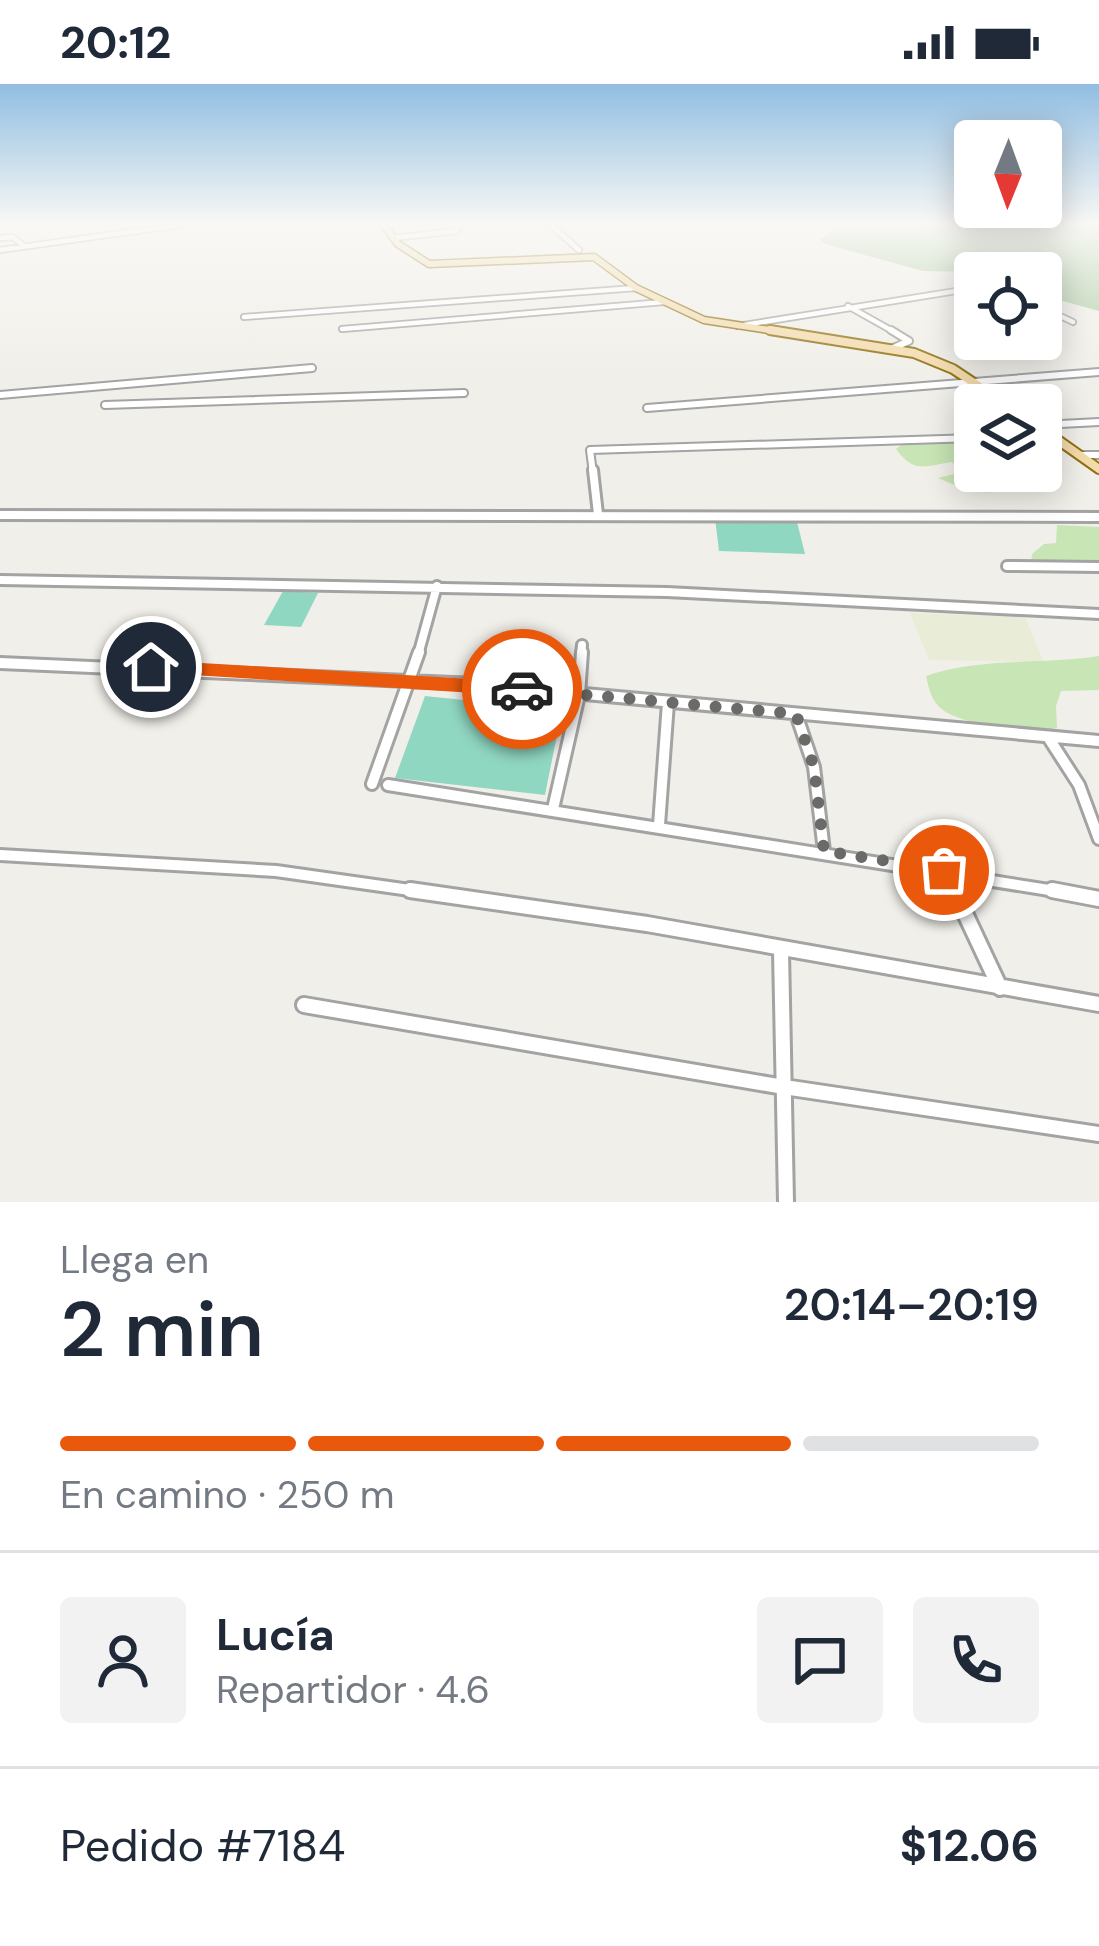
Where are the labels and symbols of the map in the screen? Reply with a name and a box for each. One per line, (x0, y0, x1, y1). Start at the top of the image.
north arrow (954, 120, 1062, 228)
pin (100, 616, 202, 718)
courier (462, 629, 582, 749)
pin (893, 819, 995, 921)

